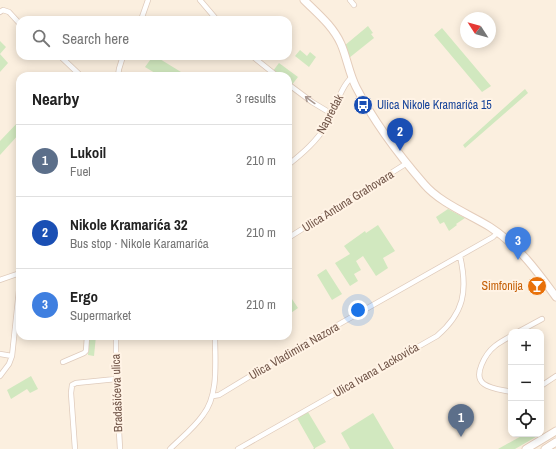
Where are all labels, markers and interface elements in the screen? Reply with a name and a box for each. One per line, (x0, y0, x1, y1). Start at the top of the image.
north arrow (460, 12, 496, 48)
search box (16, 16, 292, 60)
icon: search (30, 27, 52, 49)
text: Search here (62, 28, 129, 49)
text: Nearby (32, 87, 79, 110)
text: 3 results (236, 90, 276, 107)
street label: Napredak (313, 91, 347, 137)
bus stop icon: Ulica Nikole Kramarića 15 (352, 94, 374, 116)
one-way arrow (304, 96, 315, 104)
place label: Ulica Nikole Kramarića 15 (377, 97, 492, 113)
pin: 2 (387, 118, 413, 151)
text: Lukoil (70, 142, 106, 163)
text: 1 (42, 152, 48, 169)
text: 210 m (246, 152, 276, 169)
text: Fuel (70, 163, 91, 180)
street label: Ulica Antuna Grahovara (299, 166, 397, 236)
text: Nikole Kramarića 32 (70, 214, 188, 235)
text: 2 (42, 224, 48, 241)
text: 210 m (246, 224, 276, 241)
pin: 3 (505, 227, 531, 260)
text: Bus stop · Nikole Karamarića (70, 235, 209, 252)
bar icon: Simfonija (526, 275, 548, 297)
place label: Simfonija (481, 278, 524, 294)
text: Ergo (70, 286, 98, 307)
text: 3 (42, 296, 48, 313)
text: 210 m (246, 296, 276, 313)
your location (348, 300, 368, 320)
text: Supermarket (70, 307, 131, 324)
street label: Ulica Vladimira Nazora (246, 318, 342, 383)
map controls (508, 329, 544, 437)
button: + (508, 329, 544, 365)
street label: Ulica Ivana Lackovića (330, 339, 422, 401)
street label: Bradašićeva ulica (108, 353, 126, 432)
button: − (508, 365, 544, 401)
button: locate (508, 401, 544, 437)
pin: 1 (448, 404, 474, 437)

